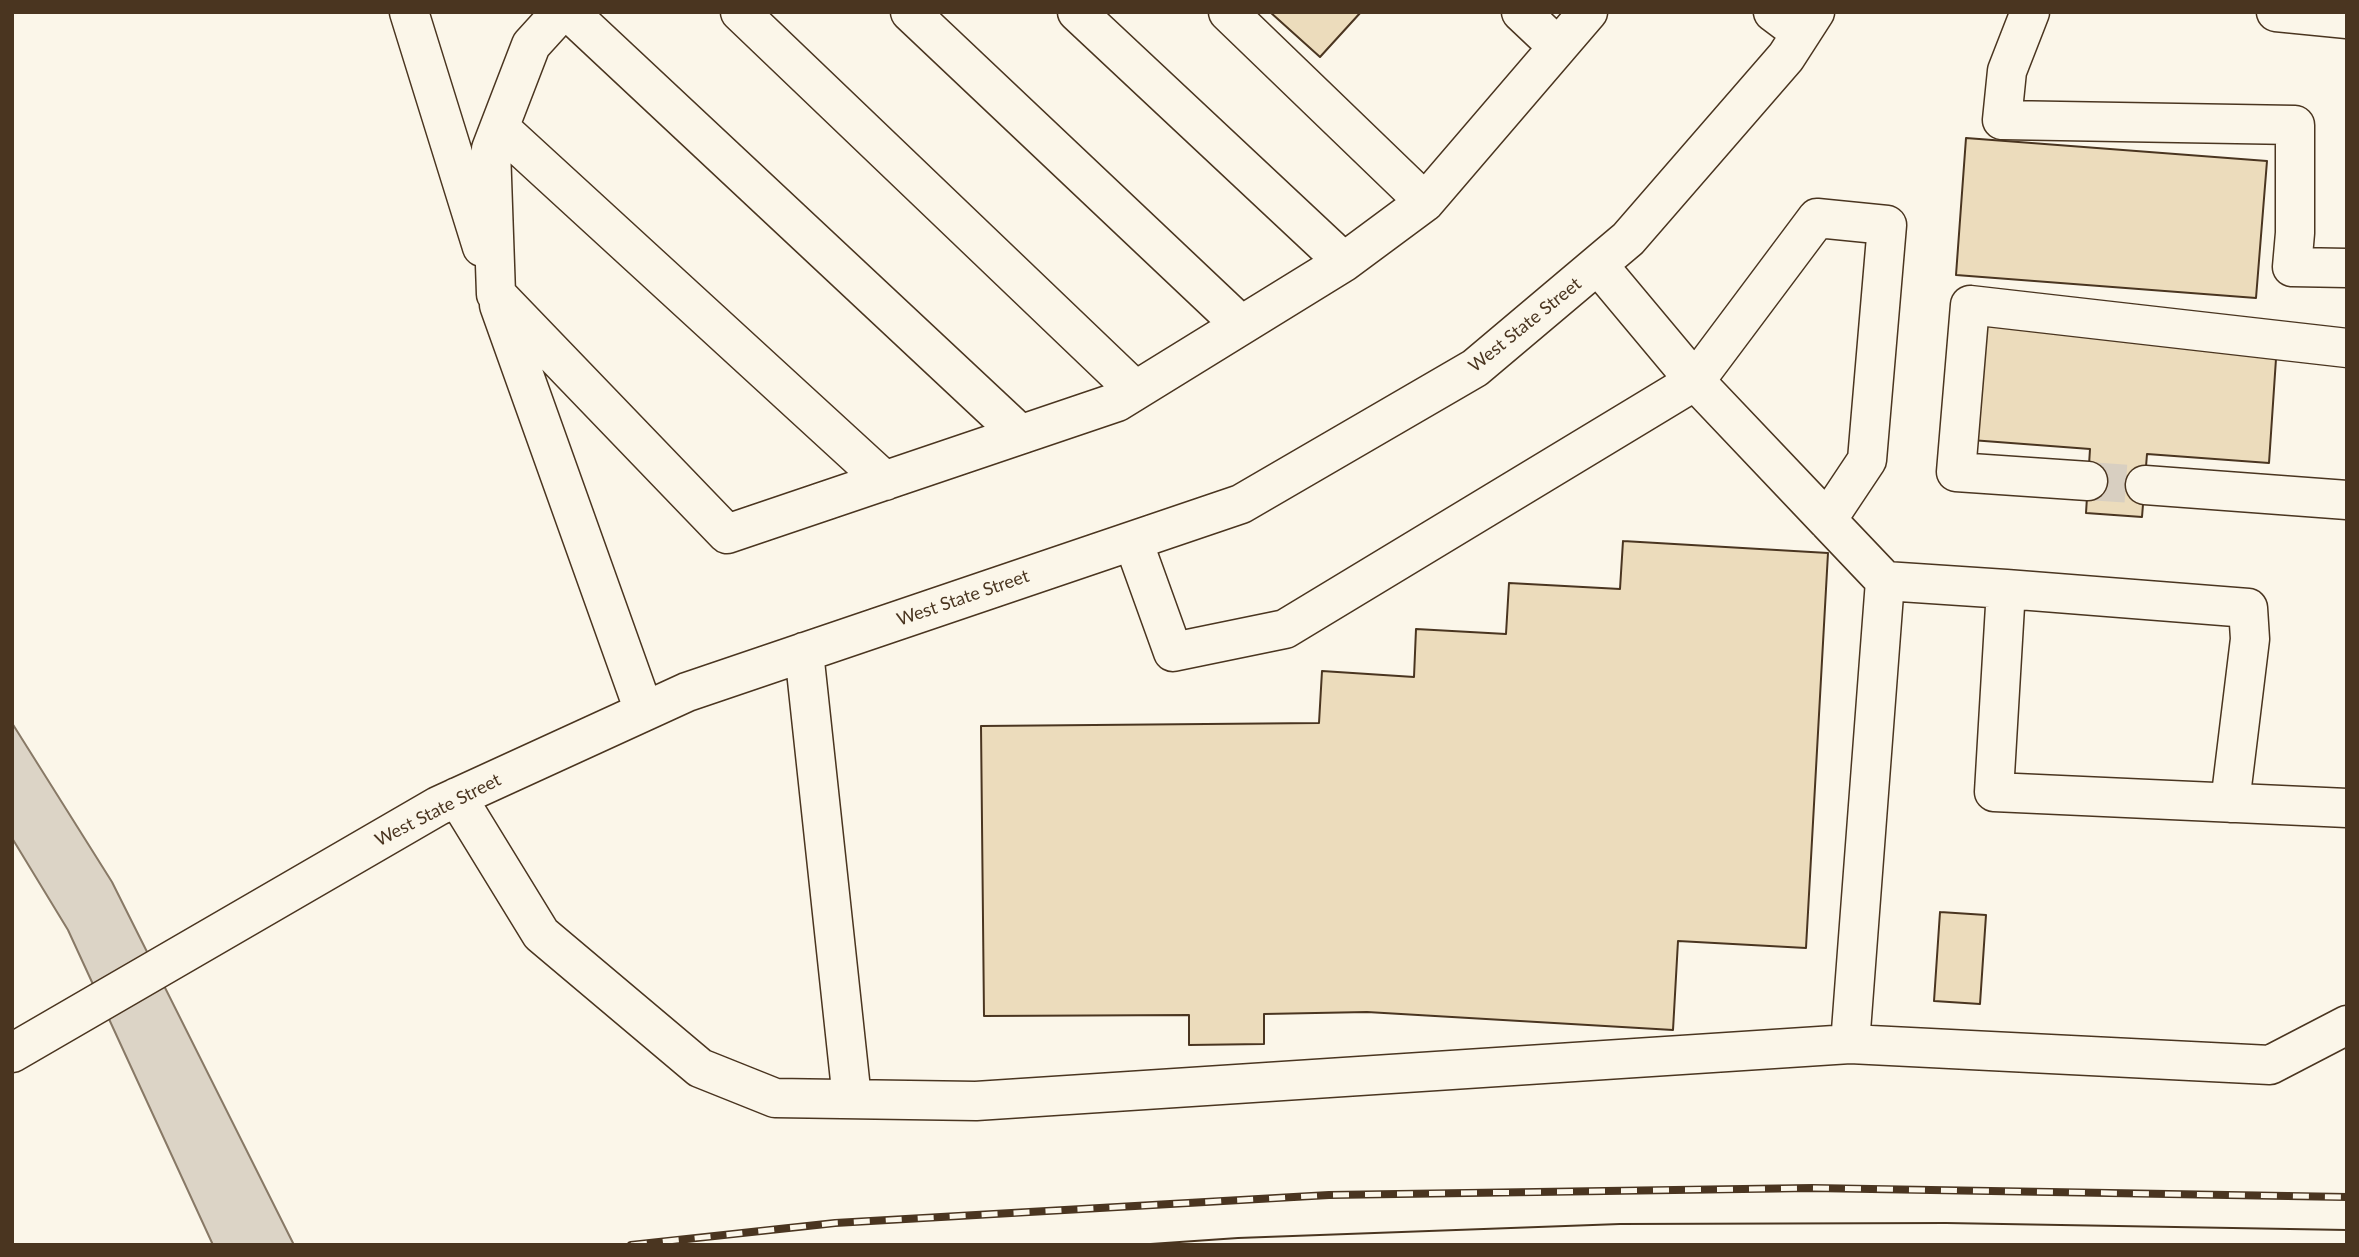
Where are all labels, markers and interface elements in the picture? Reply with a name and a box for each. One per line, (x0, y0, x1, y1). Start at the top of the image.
street label: West State Street (1464, 273, 1586, 377)
street label: West State Street (894, 565, 1032, 631)
street label: West State Street (371, 769, 505, 851)

